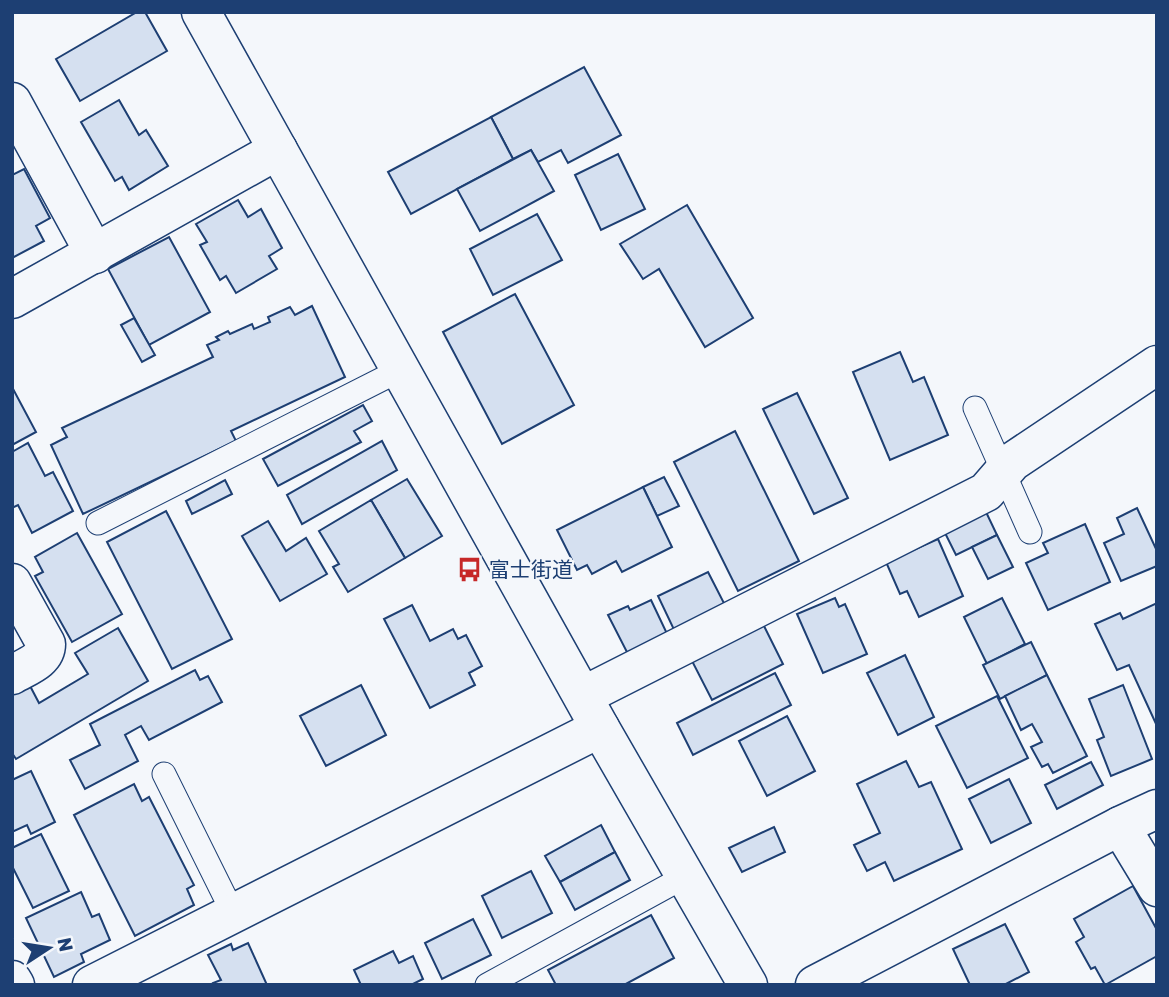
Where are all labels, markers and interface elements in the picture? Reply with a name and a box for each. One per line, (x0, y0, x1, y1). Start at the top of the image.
bus stop icon: 富士街道 (455, 556, 483, 584)
place label: 富士街道 (489, 557, 573, 582)
north arrow (14, 913, 84, 983)
text: N (52, 935, 78, 954)

